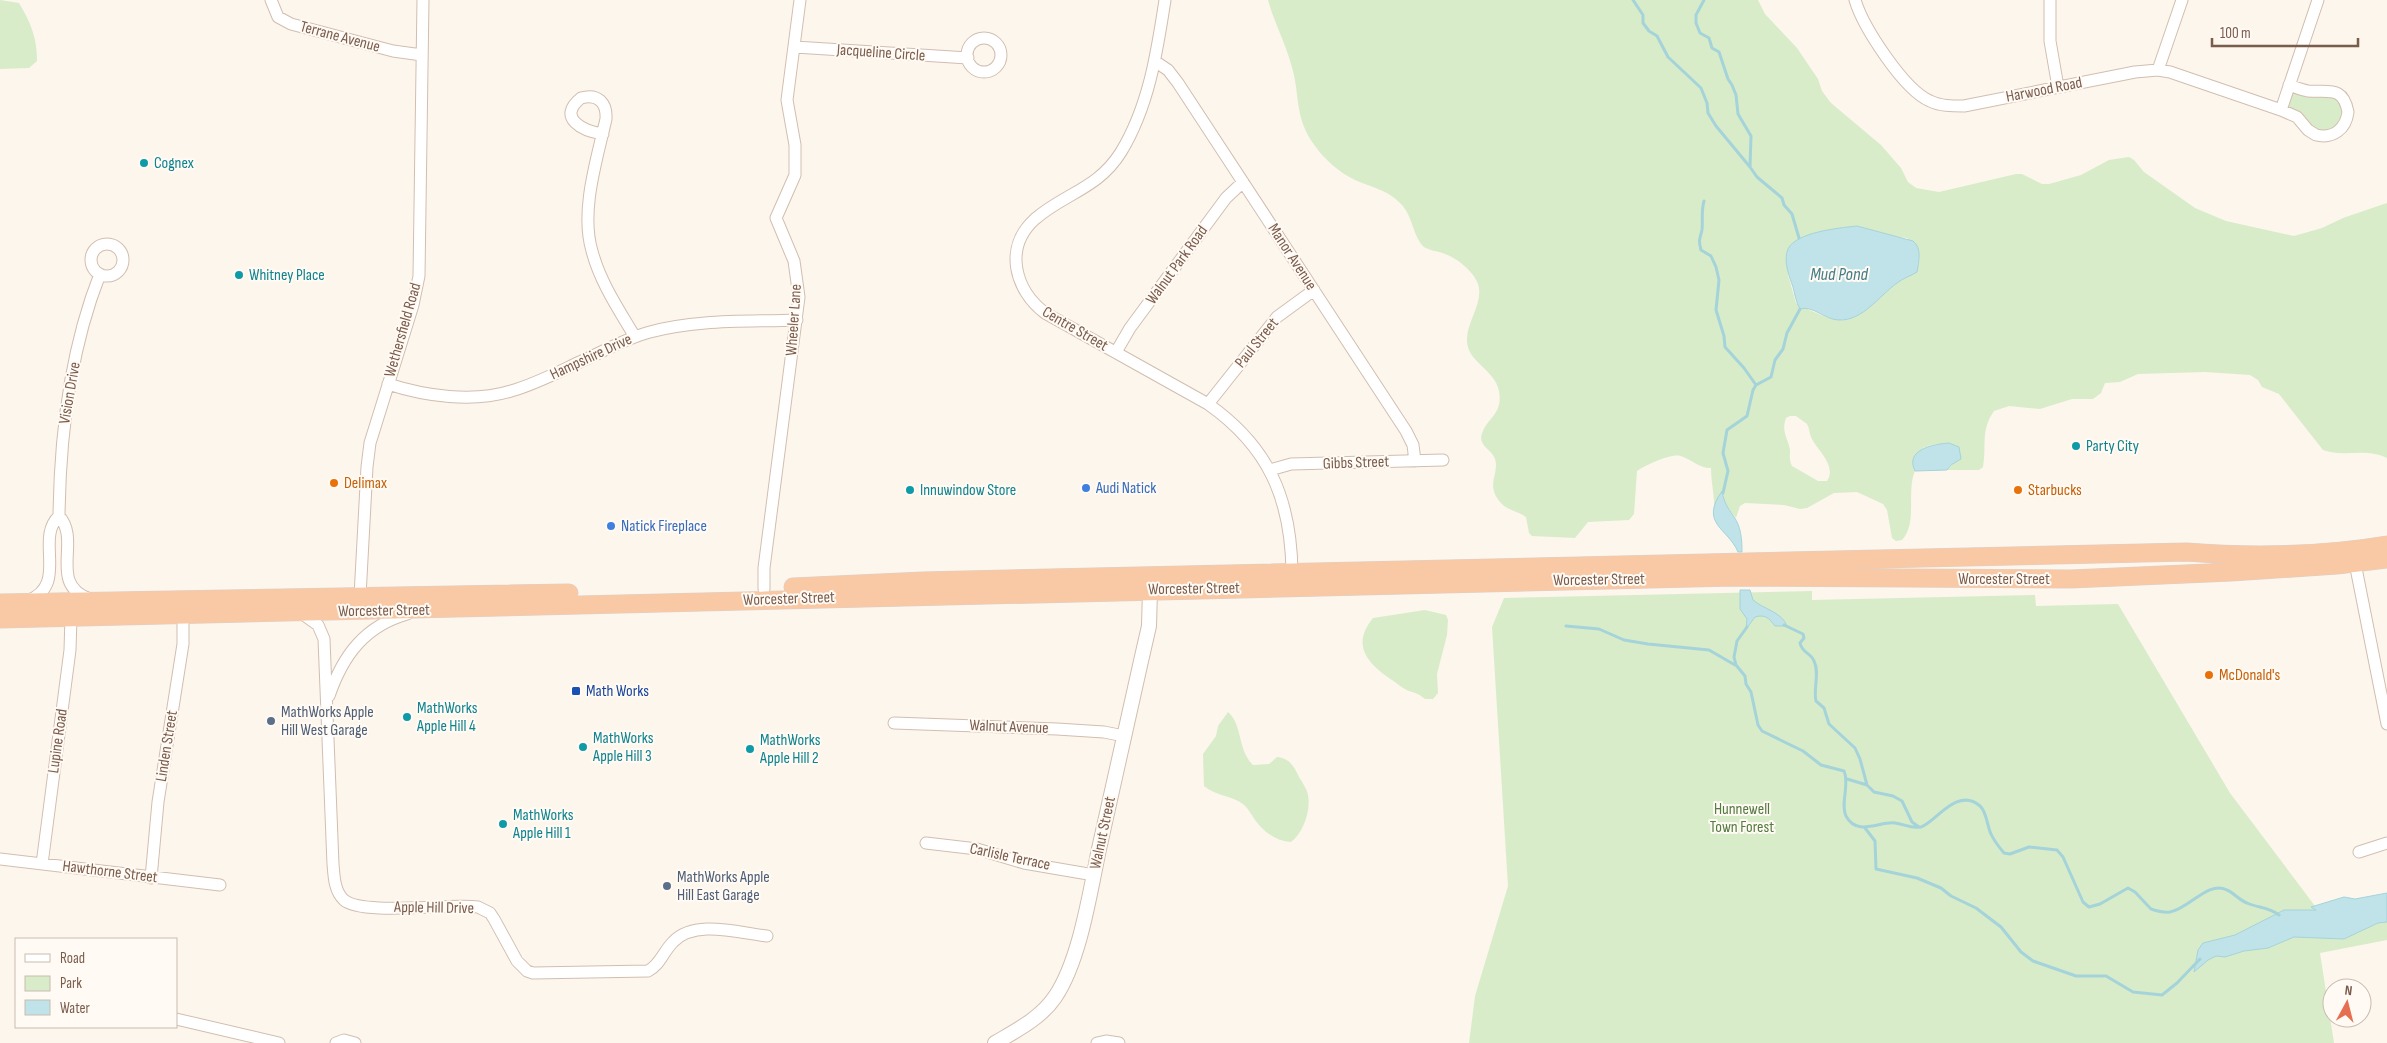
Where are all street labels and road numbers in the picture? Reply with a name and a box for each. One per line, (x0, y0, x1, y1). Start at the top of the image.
street label: Terrane Avenue (298, 17, 382, 57)
street label: Jacqueline Circle (835, 40, 926, 66)
street label: Harwood Road (2004, 73, 2084, 107)
street label: Manor Avenue (1263, 220, 1321, 294)
street label: Walnut Park Road (1142, 222, 1212, 308)
street label: Wethersfield Road (380, 281, 426, 379)
street label: Wheeler Lane (782, 283, 806, 357)
street label: Centre Street (1039, 303, 1111, 356)
street label: Paul Street (1231, 314, 1283, 372)
street label: Hampshire Drive (547, 330, 635, 384)
street label: Vision Drive (55, 360, 85, 426)
street label: Gibbs Street (1323, 452, 1390, 474)
street label: Worcester Street (1553, 570, 1645, 590)
street label: Worcester Street (1958, 570, 2050, 589)
street label: Worcester Street (1148, 579, 1240, 599)
street label: Worcester Street (743, 588, 835, 610)
street label: Worcester Street (338, 601, 430, 621)
street label: Lupine Road (44, 708, 72, 774)
street label: Linden Street (152, 709, 182, 783)
street label: Walnut Avenue (969, 716, 1049, 738)
street label: Walnut Street (1086, 795, 1120, 871)
street label: Carlisle Terrace (968, 839, 1052, 875)
street label: Hawthorne Street (61, 857, 159, 887)
street label: Apple Hill Drive (393, 898, 474, 918)

